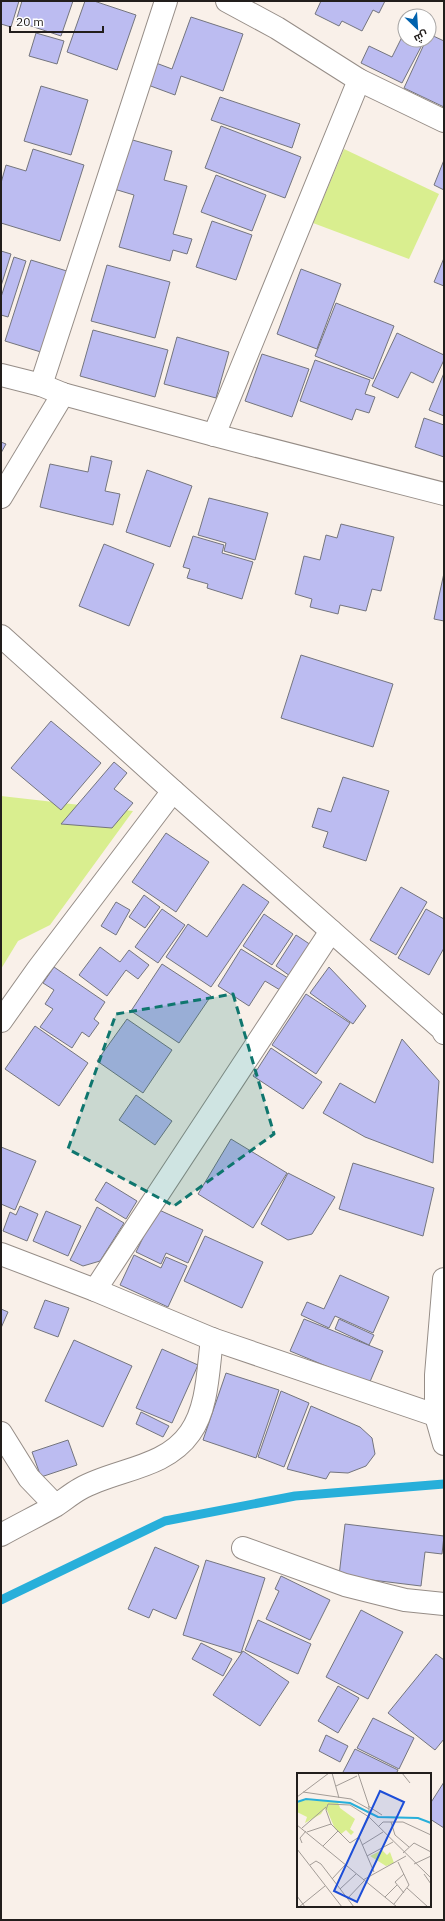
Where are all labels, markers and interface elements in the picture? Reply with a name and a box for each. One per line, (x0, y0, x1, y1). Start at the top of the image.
scale bar (10, 8, 103, 34)
north arrow (397, 8, 437, 48)
text: 20 m (16, 14, 44, 29)
text: ش (412, 28, 431, 46)
inset map (297, 1773, 431, 1907)

